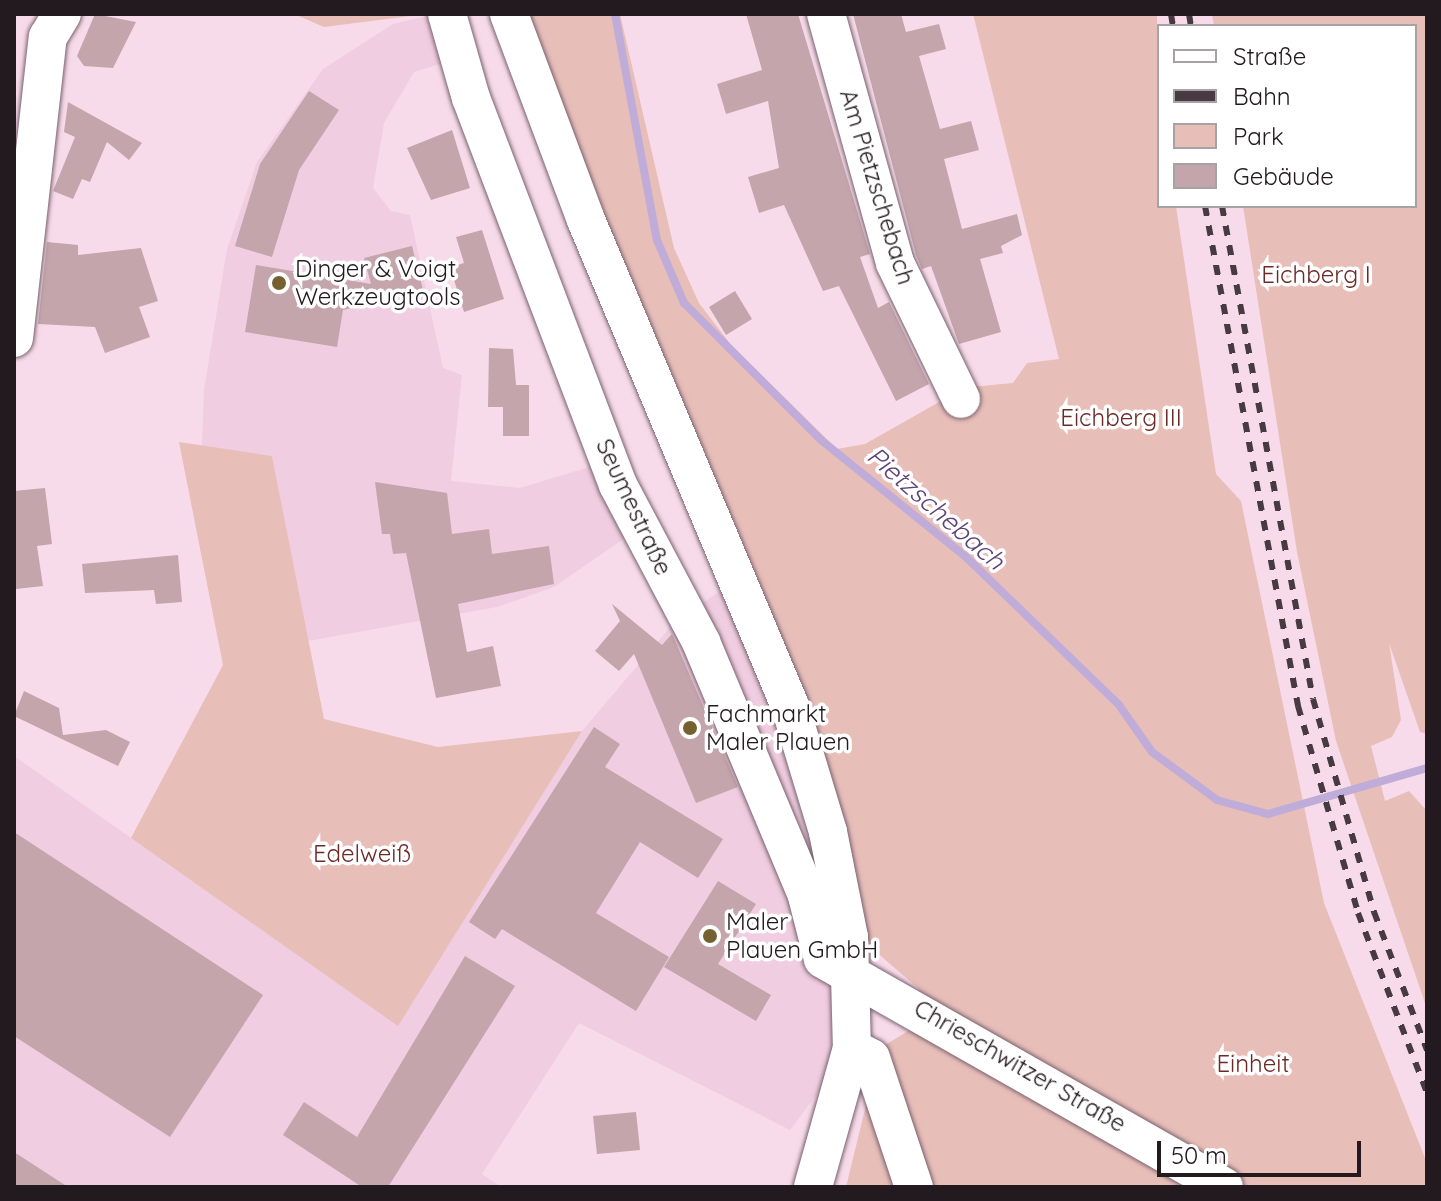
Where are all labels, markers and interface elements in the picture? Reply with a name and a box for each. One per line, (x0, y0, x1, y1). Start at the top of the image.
legend (1157, 24, 1417, 208)
text: Straße (1233, 41, 1306, 71)
text: Bahn (1233, 81, 1291, 111)
street label: Am Pietzschebach (834, 86, 920, 288)
text: Park (1233, 121, 1284, 151)
text: Gebäude (1233, 161, 1334, 191)
place label: Dinger & Voigt Werkzeugtools (295, 255, 460, 311)
park label: Eichberg I (1261, 261, 1371, 289)
marker: Dinger & Voigt Werkzeugtools (270, 274, 288, 292)
park label: Eichberg III (1060, 404, 1182, 432)
street label: Seumestraße (590, 434, 678, 580)
water label: Pietzschebach (861, 440, 1011, 576)
place label: Fachmarkt Maler Plauen (706, 700, 850, 756)
marker: Fachmarkt Maler Plauen (681, 719, 699, 737)
park label: Edelweiß (313, 840, 411, 868)
place label: Maler Plauen GmbH (726, 908, 878, 964)
marker: Maler Plauen GmbH (701, 927, 719, 945)
street label: Chrieschwitzer Straße (909, 994, 1131, 1138)
park label: Einheit (1216, 1050, 1290, 1078)
scale bar (1161, 1125, 1365, 1175)
text: 50 m (1171, 1140, 1227, 1170)

